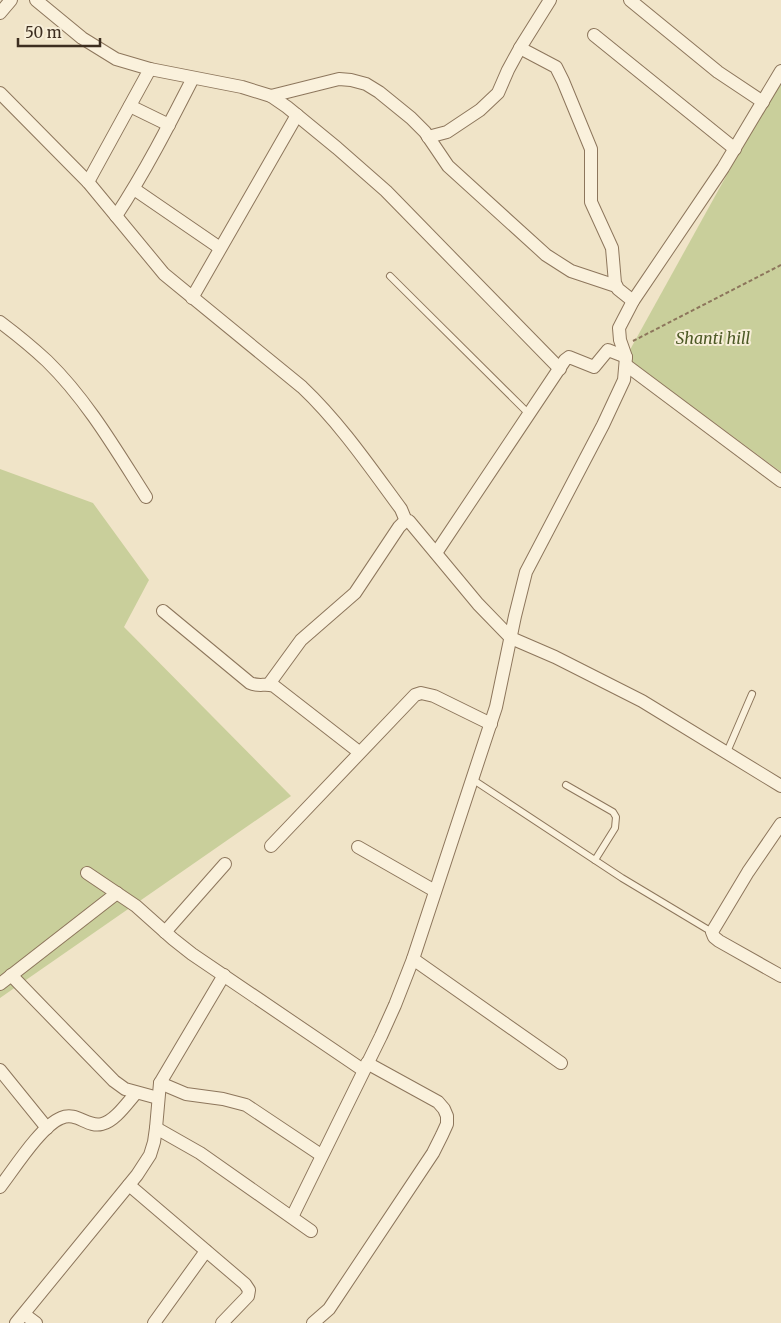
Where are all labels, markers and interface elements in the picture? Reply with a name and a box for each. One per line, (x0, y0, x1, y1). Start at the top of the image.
scale bar (18, 15, 100, 47)
text: 50 m (25, 23, 62, 42)
park label: Shanti hill (676, 328, 751, 348)

